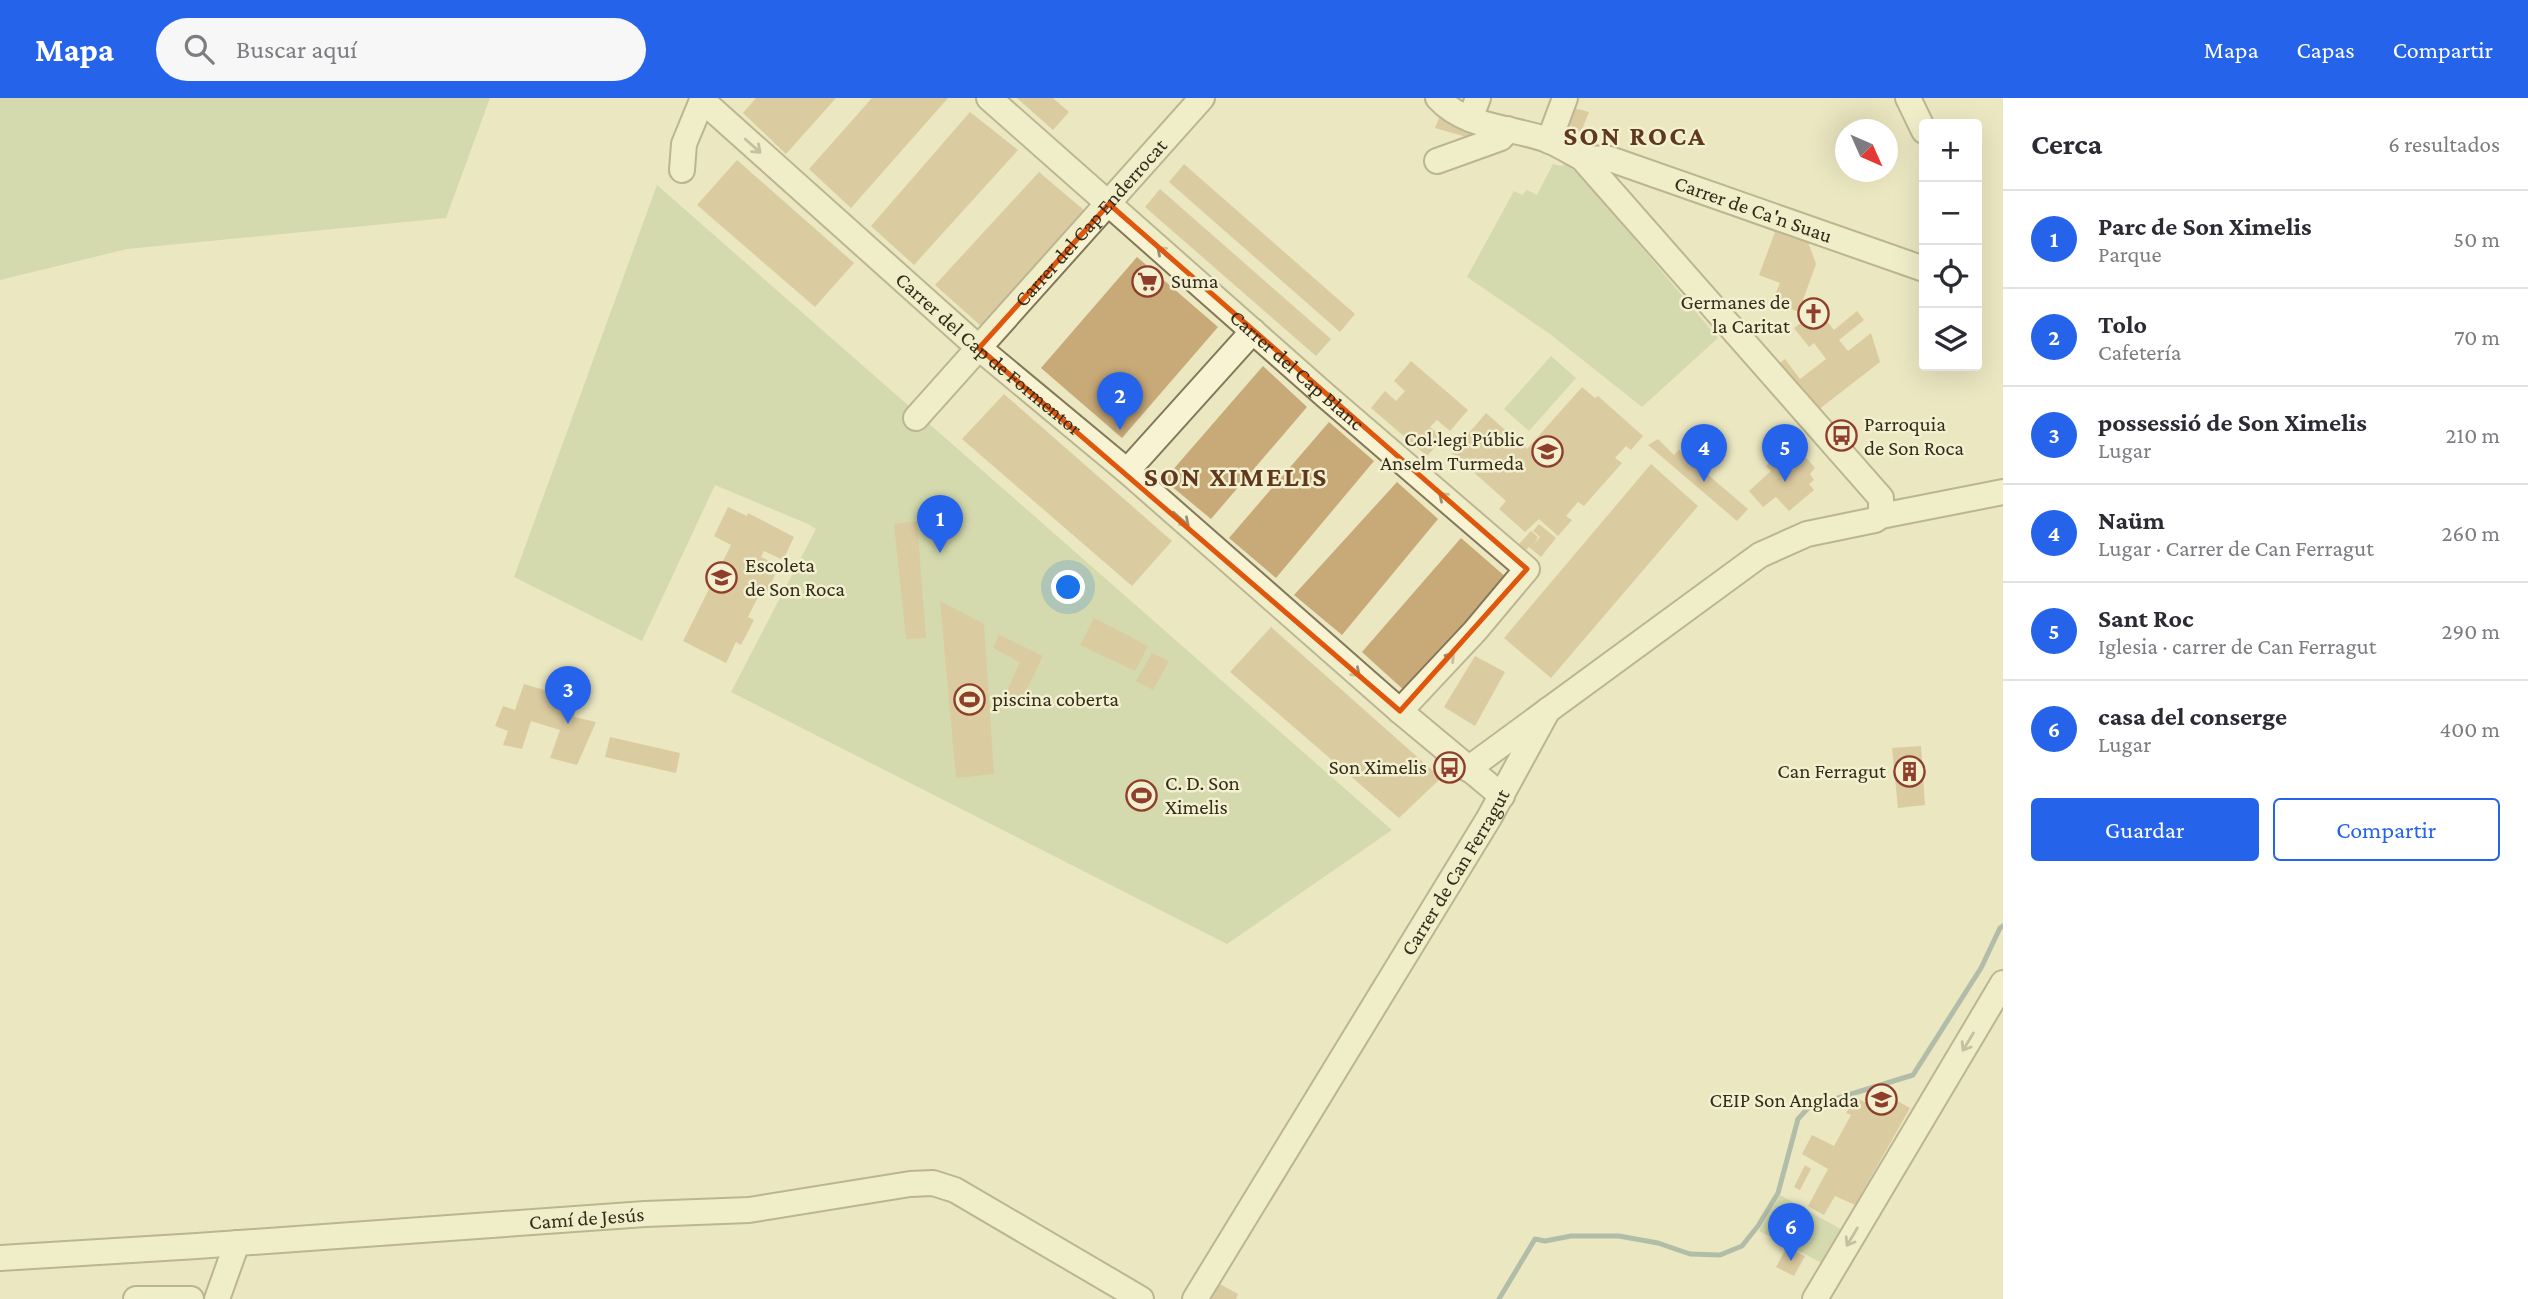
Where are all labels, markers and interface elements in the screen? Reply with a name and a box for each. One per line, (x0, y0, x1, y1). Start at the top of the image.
search box (156, 18, 646, 81)
icon: search (180, 30, 218, 68)
text: Mapa (35, 31, 114, 68)
text: Buscar aquí (236, 35, 357, 64)
text: Mapa (2204, 36, 2259, 63)
text: Capas (2297, 36, 2355, 63)
text: Compartir (2393, 36, 2493, 63)
north arrow (1835, 119, 1898, 182)
map controls (1919, 119, 1982, 371)
button: + (1919, 119, 1982, 182)
district label: SON ROCA (1563, 120, 1707, 151)
text: Cerca (2031, 127, 2102, 160)
text: 6 resultados (2388, 131, 2500, 157)
street label: Carrer del Cap Enderrocat (1009, 133, 1173, 312)
one-way arrow (744, 137, 761, 154)
street label: Carrer de Ca'n Suau (1671, 171, 1835, 248)
button: − (1919, 182, 1982, 245)
text: Parc de Son Ximelis (2098, 212, 2312, 241)
text: 1 (2050, 226, 2058, 252)
text: 50 m (2453, 226, 2500, 252)
text: Parque (2098, 241, 2162, 267)
one-way arrow (1157, 245, 1174, 262)
button: locate (1919, 245, 1982, 308)
supermarket icon: Suma (1131, 264, 1165, 298)
street label: Carrer del Cap de Formentor (891, 267, 1087, 441)
place label: Suma (1171, 269, 1219, 293)
place label: Germanes de la Caritat (1680, 290, 1791, 338)
church icon: Germanes de la Caritat (1796, 297, 1830, 331)
street label: Carrer del Cap Blanc (1225, 305, 1369, 436)
button: layers (1919, 308, 1982, 371)
text: Tolo (2098, 310, 2147, 339)
text: 2 (2048, 324, 2060, 350)
text: 70 m (2454, 324, 2500, 350)
text: Cafetería (2098, 339, 2181, 365)
pin: 2 (1097, 372, 1143, 430)
text: possessió de Son Ximelis (2098, 408, 2367, 437)
place label: Parroquia de Son Roca (1864, 412, 1964, 460)
bus stop icon: Parroquia de Son Roca (1824, 419, 1858, 453)
text: 3 (2048, 422, 2060, 448)
text: 210 m (2446, 422, 2500, 448)
pin: 4 (1681, 424, 1727, 482)
pin: 5 (1762, 424, 1808, 482)
place label: Col·legi Públic Anselm Turmeda (1380, 427, 1524, 475)
school or university icon: Col·legi Públic Anselm Turmeda (1530, 434, 1564, 468)
text: Lugar (2098, 437, 2151, 463)
district label: SON XIMELIS (1144, 461, 1328, 492)
one-way arrow (1438, 492, 1456, 508)
pin: 1 (917, 495, 963, 553)
text: Naüm (2098, 506, 2165, 535)
one-way arrow (1172, 511, 1190, 527)
text: 4 (2048, 520, 2060, 546)
text: 260 m (2442, 520, 2500, 546)
text: Lugar · Carrer de Can Ferragut (2098, 535, 2374, 561)
place label: Escoleta de Son Roca (745, 553, 845, 601)
school or university icon: Escoleta de Son Roca (705, 560, 739, 594)
your location (1051, 570, 1085, 604)
text: Sant Roc (2098, 604, 2194, 633)
text: 5 (2048, 618, 2060, 644)
text: 290 m (2442, 618, 2500, 644)
text: Iglesia · carrer de Can Ferragut (2098, 633, 2376, 659)
one-way arrow (1438, 653, 1455, 670)
one-way arrow (1343, 661, 1361, 677)
pin: 3 (545, 666, 591, 724)
sports icon: piscina coberta (952, 682, 986, 716)
place label: piscina coberta (992, 687, 1119, 711)
text: casa del conserge (2098, 702, 2287, 731)
text: 6 (2048, 716, 2060, 742)
text: 400 m (2439, 716, 2500, 742)
text: Lugar (2098, 731, 2151, 757)
bus stop icon: Son Ximelis (1433, 750, 1467, 784)
building icon: Can Ferragut (1892, 754, 1926, 788)
place label: Son Ximelis (1329, 755, 1427, 779)
place label: Can Ferragut (1777, 759, 1887, 783)
place label: C. D. Son Ximelis (1165, 771, 1240, 819)
sports icon: C. D. Son Ximelis (1125, 778, 1159, 812)
street label: Carrer de Can Ferragut (1396, 784, 1515, 960)
button: Guardar (2031, 798, 2259, 861)
button: Compartir (2273, 798, 2500, 861)
one-way arrow (1961, 1031, 1975, 1051)
school or university icon: CEIP Son Anglada (1865, 1083, 1899, 1117)
place label: CEIP Son Anglada (1710, 1088, 1859, 1112)
street label: Camí de Jesús (528, 1202, 645, 1234)
pin: 6 (1768, 1203, 1814, 1261)
one-way arrow (1845, 1227, 1859, 1247)

